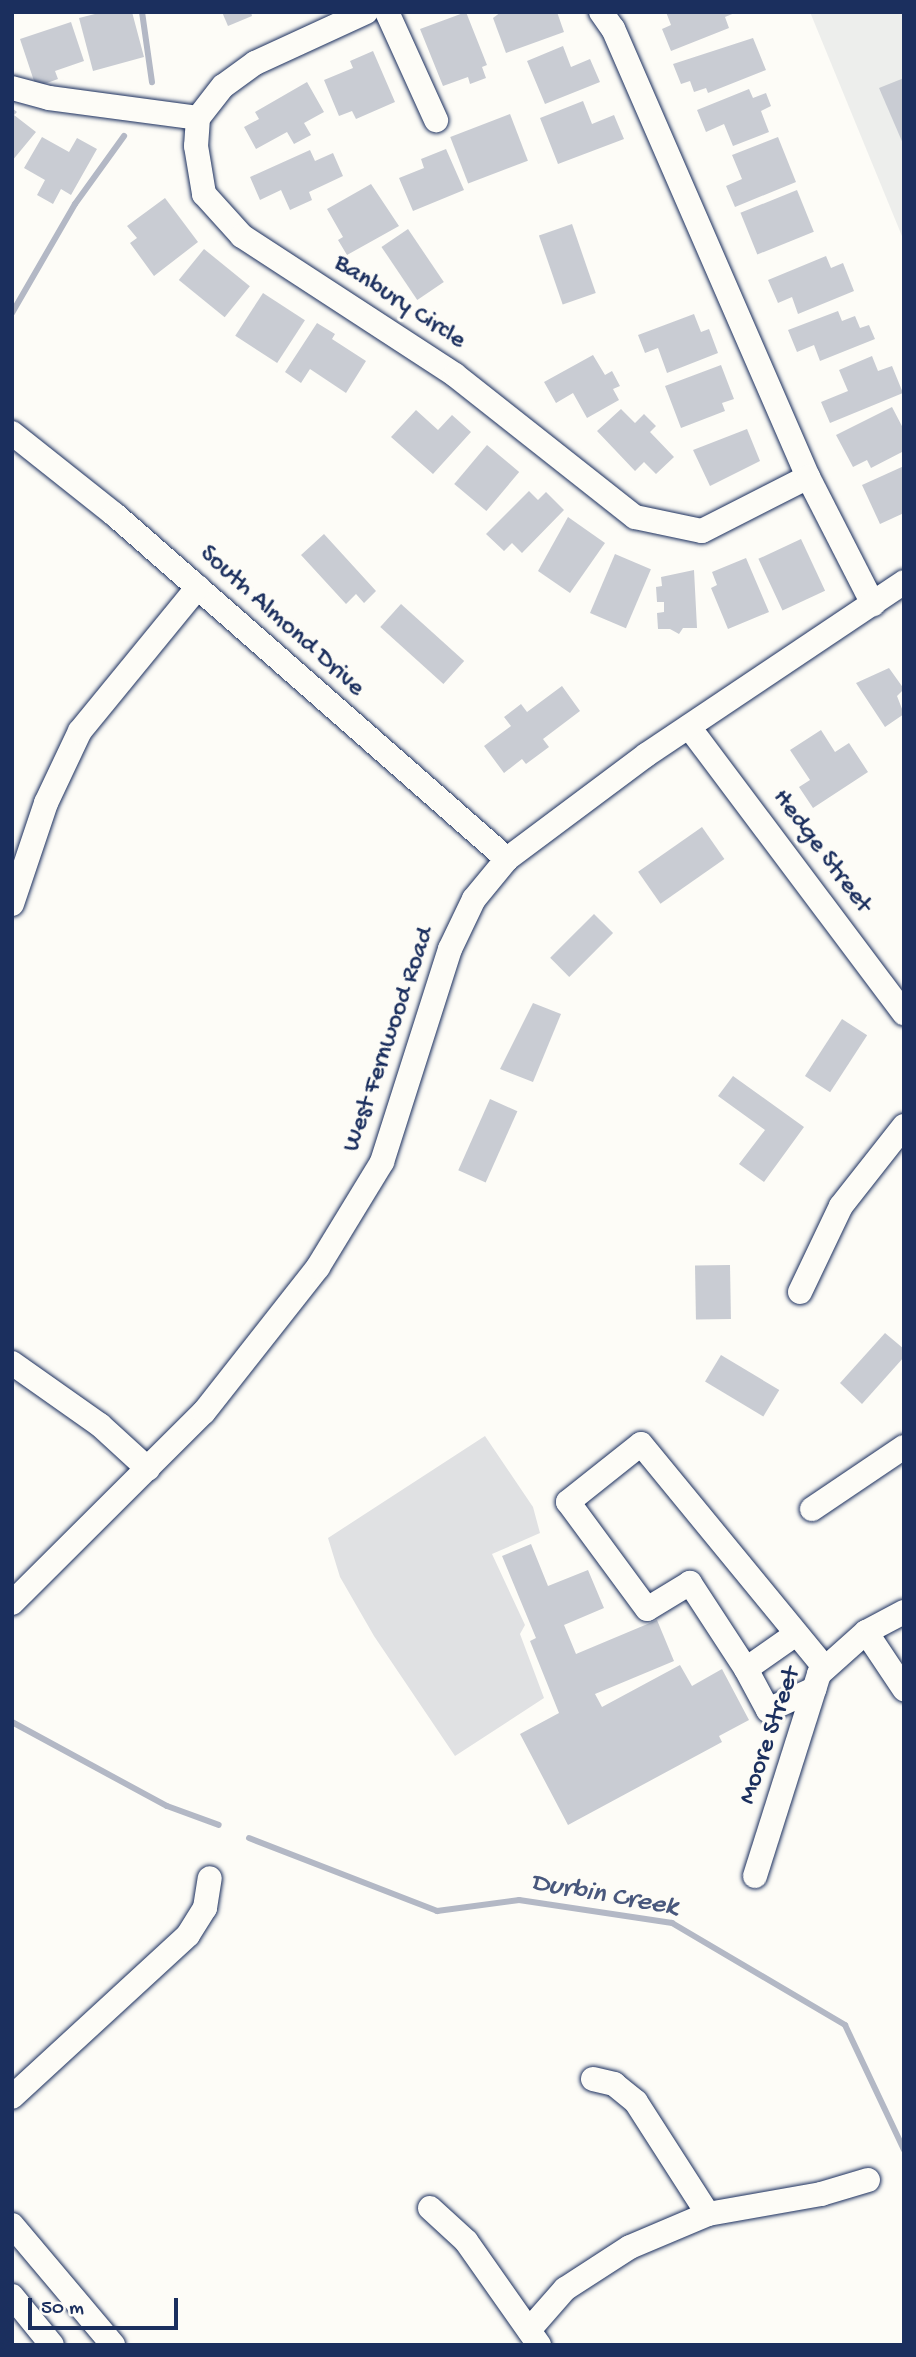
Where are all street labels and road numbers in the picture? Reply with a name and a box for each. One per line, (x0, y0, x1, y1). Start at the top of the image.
street label: Banbury Circle (327, 249, 471, 357)
street label: South Almond Drive (192, 540, 370, 704)
street label: Hedge Street (764, 784, 878, 920)
street label: West Fernwood Road (337, 924, 443, 1156)
street label: Moore Street (733, 1663, 809, 1809)

